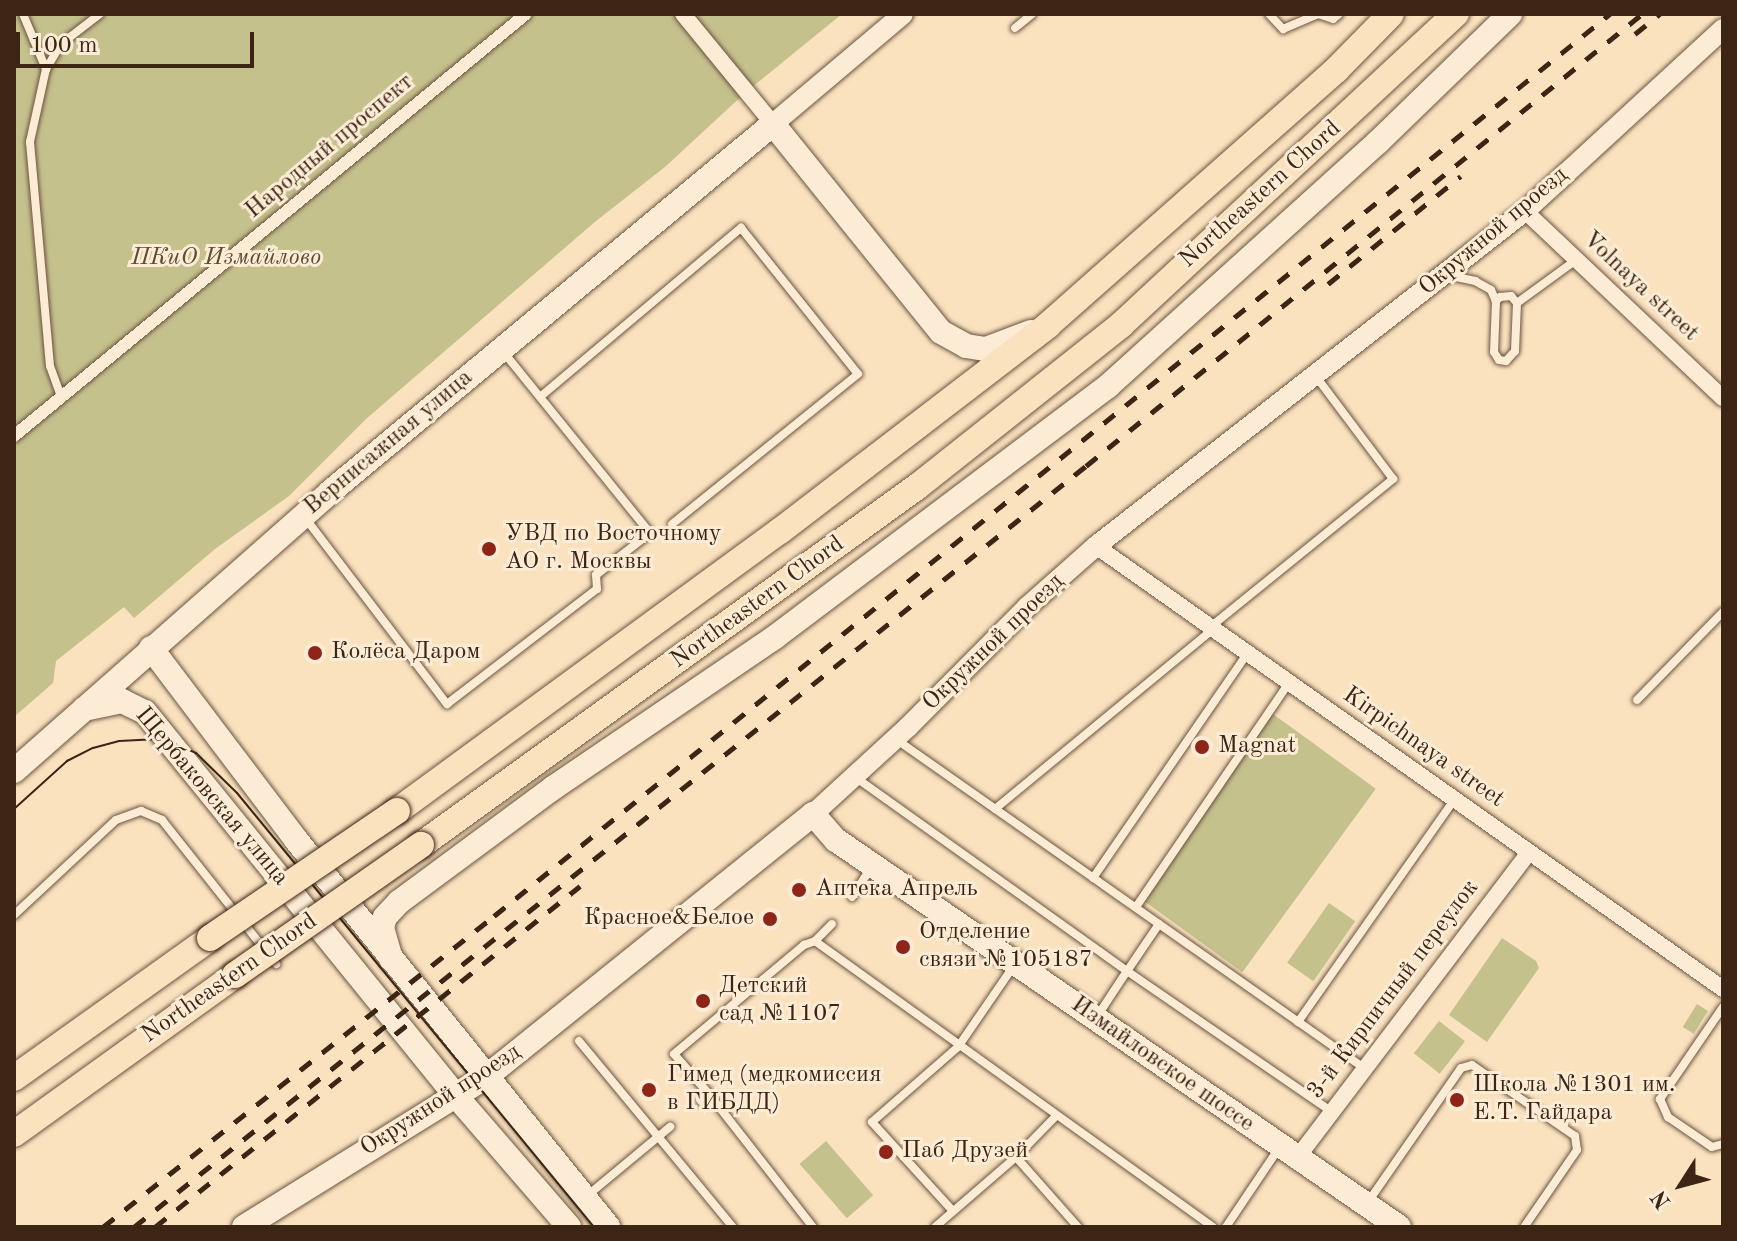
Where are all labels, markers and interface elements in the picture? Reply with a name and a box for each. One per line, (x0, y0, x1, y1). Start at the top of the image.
scale bar (20, 16, 258, 66)
text: 100 m (30, 34, 98, 58)
street label: Народный проспект (240, 68, 420, 226)
street label: Northeastern Chord (1174, 115, 1348, 275)
street label: Окружной проезд (1414, 161, 1574, 303)
street label: Volnaya street (1576, 226, 1704, 348)
park label: ПКиО Измайлово (131, 245, 321, 273)
street label: Вернисажная улица (299, 364, 479, 522)
place label: УВД по Восточному АО г. Москвы (505, 521, 722, 577)
street label: Northeastern Chord (666, 530, 850, 676)
marker: УВД по Восточному АО г. Москвы (480, 540, 498, 558)
street label: Окружной проезд (917, 568, 1071, 718)
place label: Колёса Даром (331, 639, 480, 667)
marker: Колёса Даром (306, 644, 324, 662)
street label: Kirpichnaya street (1337, 681, 1509, 815)
street label: Щербаковская улица (128, 702, 294, 892)
place label: Magnat (1218, 733, 1296, 761)
marker: Magnat (1193, 738, 1211, 756)
street label: 3-й Кирпичный переулок (1302, 875, 1486, 1105)
place label: Аптека Апрель (815, 876, 978, 904)
marker: Аптека Апрель (790, 881, 808, 899)
place label: Красное&Белое (584, 905, 754, 933)
street label: Northeastern Chord (137, 908, 323, 1050)
marker: Красное&Белое (761, 910, 779, 928)
place label: Отделение связи №105187 (919, 919, 1093, 975)
marker: Отделение связи №105187 (894, 938, 912, 956)
place label: Детский сад №1107 (719, 973, 841, 1029)
street label: Измайловское шоссе (1065, 991, 1259, 1139)
marker: Детский сад №1107 (694, 992, 712, 1010)
street label: Окружной проезд (355, 1038, 527, 1164)
place label: Гимед (медкомиссия в ГИБДД) (667, 1062, 881, 1118)
place label: Школа №1301 им. Е.Т. Гайдара (1473, 1072, 1676, 1128)
marker: Гимед (медкомиссия в ГИБДД) (638, 1079, 660, 1101)
marker: Школа №1301 им. Е.Т. Гайдара (1448, 1091, 1466, 1109)
place label: Паб Друзей (902, 1138, 1028, 1166)
marker: Паб Друзей (877, 1143, 895, 1161)
north arrow (1641, 1145, 1721, 1225)
text: N (1648, 1186, 1675, 1212)

